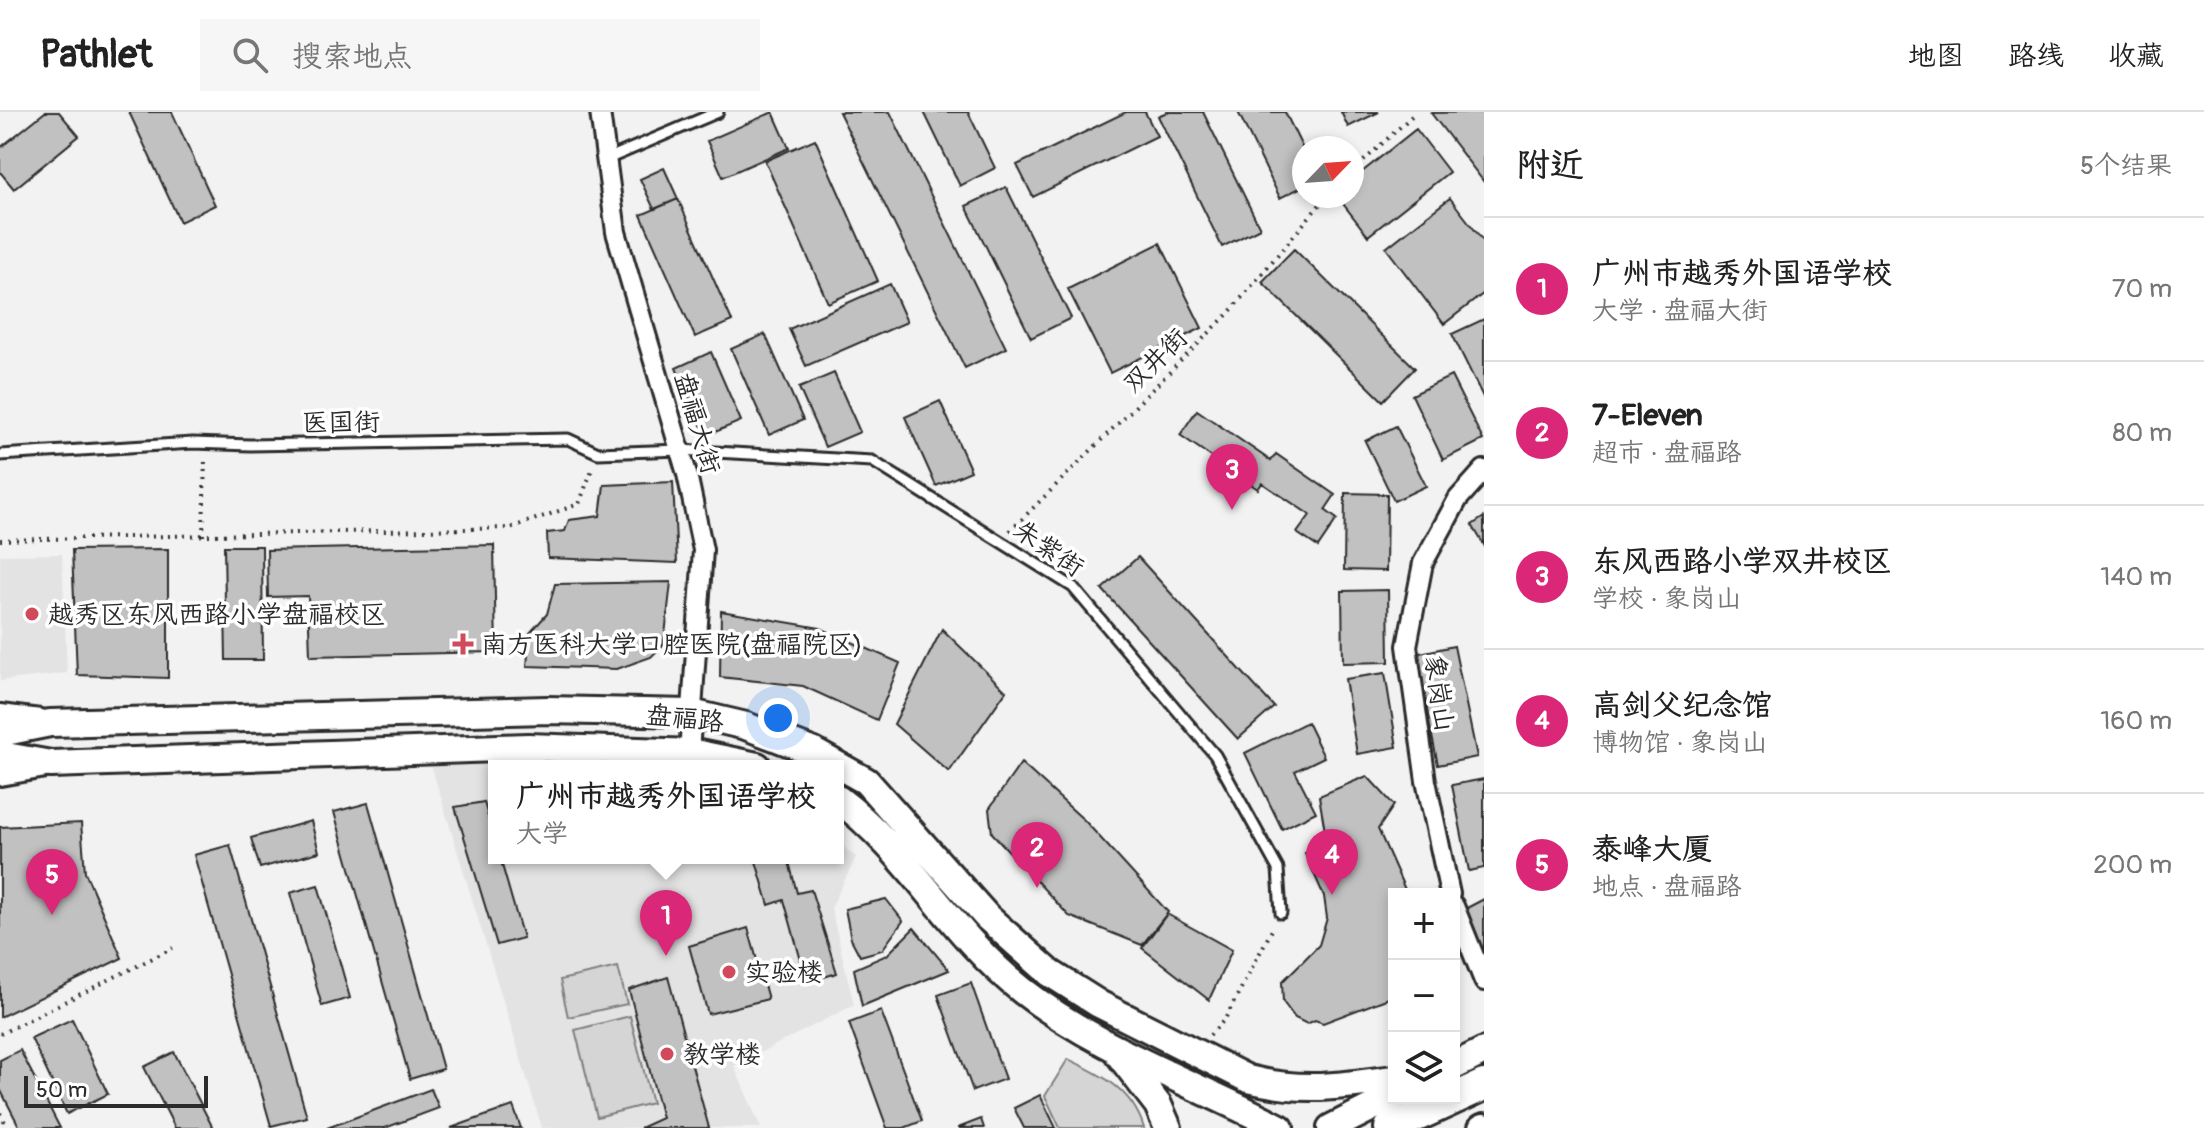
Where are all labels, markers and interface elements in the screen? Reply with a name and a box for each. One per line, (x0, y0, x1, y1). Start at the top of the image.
search box (200, 19, 760, 91)
text: Pathlet (40, 31, 152, 79)
icon: search (228, 33, 272, 77)
text: 搜索地点 (292, 38, 412, 75)
text: 地图 (1908, 39, 1964, 74)
text: 路线 (2008, 39, 2064, 74)
text: 收藏 (2108, 39, 2164, 74)
north arrow (1292, 136, 1364, 208)
text: 附近 (1516, 144, 1584, 187)
text: 5个结果 (2080, 150, 2172, 182)
text: 广州市越秀外国语学校 (1592, 255, 1892, 292)
text: 1 (1537, 273, 1547, 305)
text: 70 m (2112, 273, 2172, 305)
text: 大学 · 盘福大街 (1592, 295, 1768, 327)
street label: 双井街 (1117, 322, 1195, 400)
street label: 盘福大街 (667, 369, 727, 478)
text: 7-Eleven (1592, 397, 1703, 434)
street label: 医国街 (302, 406, 380, 440)
text: 2 (1535, 417, 1549, 449)
text: 80 m (2112, 417, 2172, 449)
text: 超市 · 盘福路 (1592, 437, 1742, 469)
pin: 3 (1206, 444, 1258, 510)
street label: 朱紫街 (1007, 514, 1090, 584)
text: 东风西路小学双井校区 (1592, 543, 1892, 580)
text: 3 (1535, 561, 1549, 593)
text: 140 m (2100, 561, 2172, 593)
text: 学校 · 象岗山 (1592, 583, 1742, 615)
place label: 越秀区东风西路小学盘福校区 (48, 599, 386, 631)
marker: 越秀区东风西路小学盘福校区 (23, 605, 41, 623)
place label: 南方医科大学口腔医院(盘福院区) (481, 629, 862, 661)
marker: 南方医科大学口腔医院(盘福院区) (452, 633, 474, 655)
street label: 象岗山 (1418, 652, 1460, 734)
text: 高剑父纪念馆 (1592, 687, 1772, 724)
your location (758, 698, 798, 738)
street label: 盘福路 (644, 699, 725, 739)
text: 4 (1534, 705, 1550, 737)
text: 160 m (2100, 705, 2172, 737)
text: 博物馆 · 象岗山 (1592, 727, 1768, 759)
popup (488, 760, 844, 864)
text: 广州市越秀外国语学校 (516, 778, 816, 815)
text: 大学 (516, 818, 568, 850)
pin: 2 (1011, 822, 1063, 888)
pin: 4 (1306, 829, 1358, 895)
text: 泰峰大厦 (1592, 831, 1712, 868)
pin: 5 (26, 849, 78, 915)
text: 5 (1535, 849, 1549, 881)
text: 200 m (2093, 849, 2172, 881)
text: 地点 · 盘福路 (1592, 871, 1742, 903)
map controls (1388, 888, 1460, 1104)
button: + (1388, 888, 1460, 960)
pin: 1 (640, 890, 692, 956)
place label: 实验楼 (745, 957, 823, 989)
button: − (1388, 960, 1460, 1032)
marker: 实验楼 (720, 963, 738, 981)
button: layers (1388, 1032, 1460, 1104)
place label: 教学楼 (683, 1039, 761, 1071)
marker: 教学楼 (658, 1045, 676, 1063)
scale bar (24, 1072, 208, 1108)
text: 50 m (36, 1076, 87, 1104)

